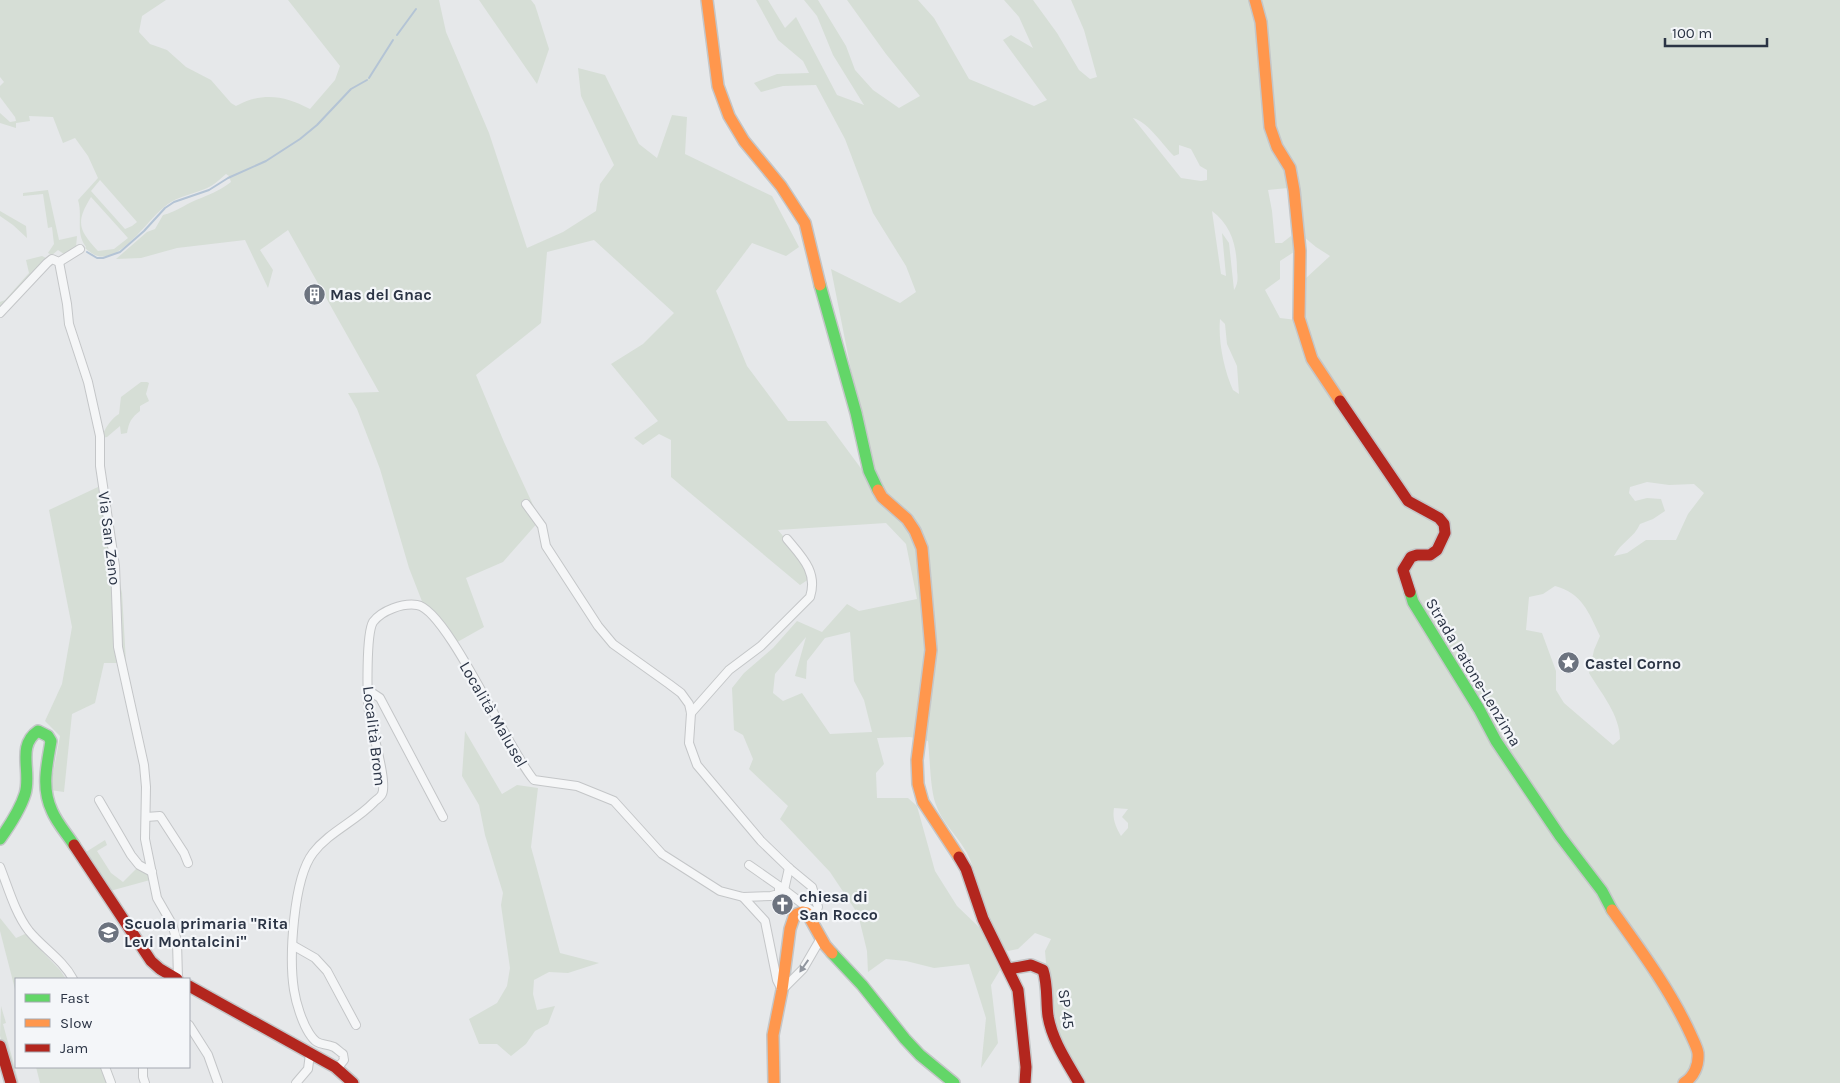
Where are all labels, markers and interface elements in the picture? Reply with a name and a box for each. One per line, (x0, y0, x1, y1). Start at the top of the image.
scale bar (1665, 15, 1768, 47)
text: 100 m (1672, 24, 1712, 42)
building icon: Mas del Gnac (302, 282, 326, 306)
place label: Mas del Gnac (330, 285, 432, 304)
street label: Via San Zeno (94, 490, 125, 586)
street label: Strada Patone-Lenzima (1422, 595, 1525, 750)
place icon: Castel Corno (1557, 651, 1581, 675)
place label: Castel Corno (1585, 654, 1681, 673)
street label: Località Malusel (456, 658, 531, 770)
street label: Località Brom (359, 685, 390, 787)
place label: chiesa di San Rocco (799, 887, 878, 924)
church icon: chiesa di San Rocco (771, 893, 795, 917)
place label: Scuola primaria "Rita Levi Montalcini" (124, 914, 288, 951)
school or university icon: Scuola primaria "Rita Levi Montalcini" (96, 920, 120, 944)
one-way arrow (799, 959, 809, 973)
legend (15, 978, 190, 1068)
street label: SP 45 (1054, 988, 1079, 1030)
text: Fast (60, 989, 90, 1007)
text: Slow (60, 1014, 92, 1032)
text: Jam (60, 1039, 88, 1057)

